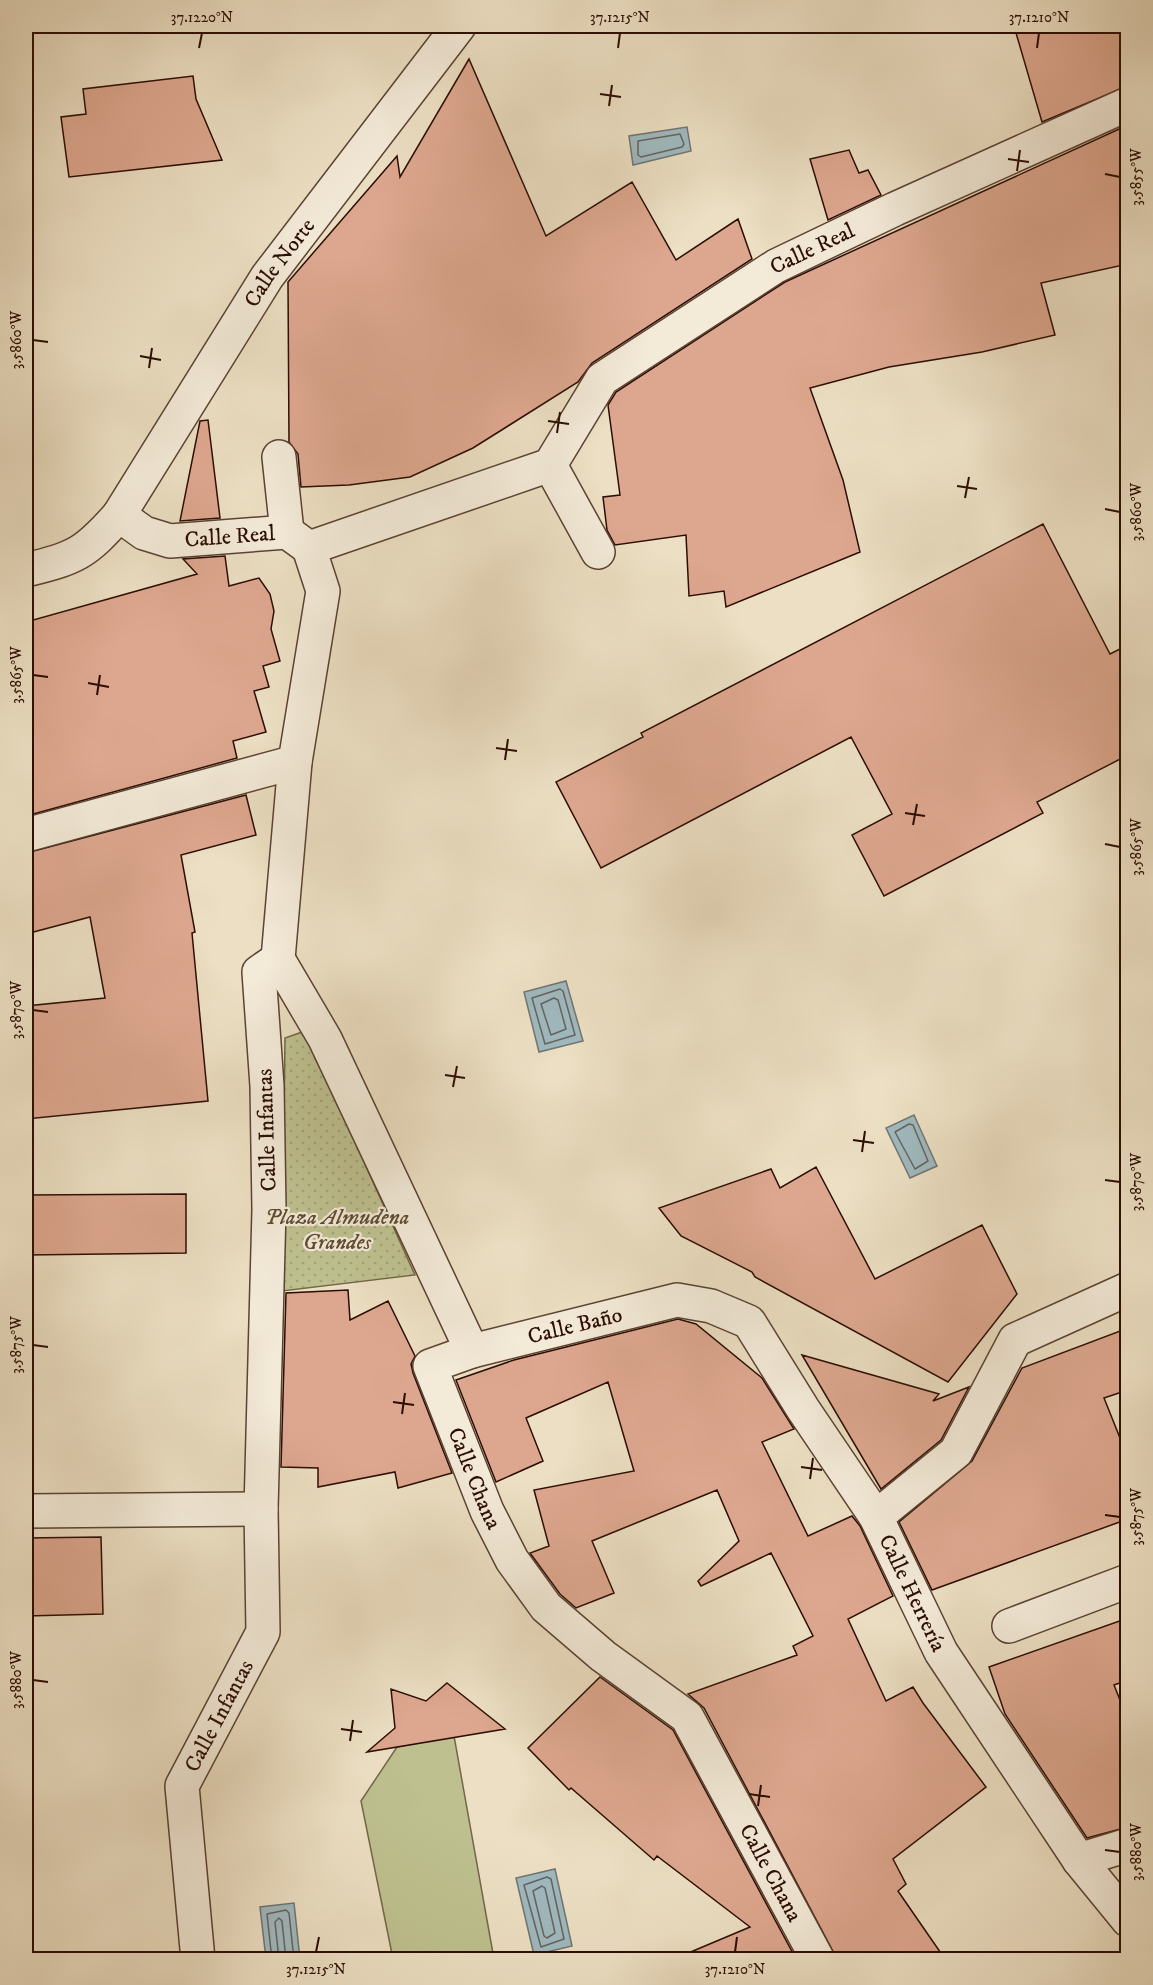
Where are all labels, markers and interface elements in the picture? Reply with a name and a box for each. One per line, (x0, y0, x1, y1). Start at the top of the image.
text: 37.1220°N (171, 8, 233, 27)
text: 37.1215°N (590, 8, 650, 27)
text: 37.1210°N (1009, 8, 1069, 27)
text: 3.5855°W (1127, 148, 1146, 206)
street label: Calle Norte (238, 213, 321, 312)
street label: Calle Real (766, 217, 859, 280)
text: 3.5860°W (7, 311, 26, 369)
text: 3.5860°W (1127, 483, 1146, 541)
street label: Calle Real (184, 519, 276, 553)
text: 3.5865°W (7, 646, 26, 704)
text: 3.5865°W (1127, 818, 1146, 876)
text: 3.5870°W (7, 981, 26, 1039)
street label: Calle Infantas (251, 1068, 283, 1192)
text: 3.5870°W (1127, 1153, 1146, 1211)
park label: Plaza Almudena Grandes (265, 1204, 409, 1256)
street label: Calle Baño (525, 1301, 625, 1350)
text: 3.5875°W (7, 1316, 26, 1374)
street label: Calle Chana (442, 1423, 508, 1534)
text: 3.5875°W (1127, 1488, 1146, 1546)
street label: Calle Herrería (873, 1530, 953, 1657)
text: 3.5880°W (7, 1651, 26, 1709)
street label: Calle Infantas (178, 1655, 259, 1777)
street label: Calle Chana (734, 1819, 809, 1927)
text: 3.5880°W (1127, 1823, 1146, 1881)
text: 37.1215°N (286, 1960, 346, 1979)
text: 37.1210°N (705, 1960, 765, 1979)

